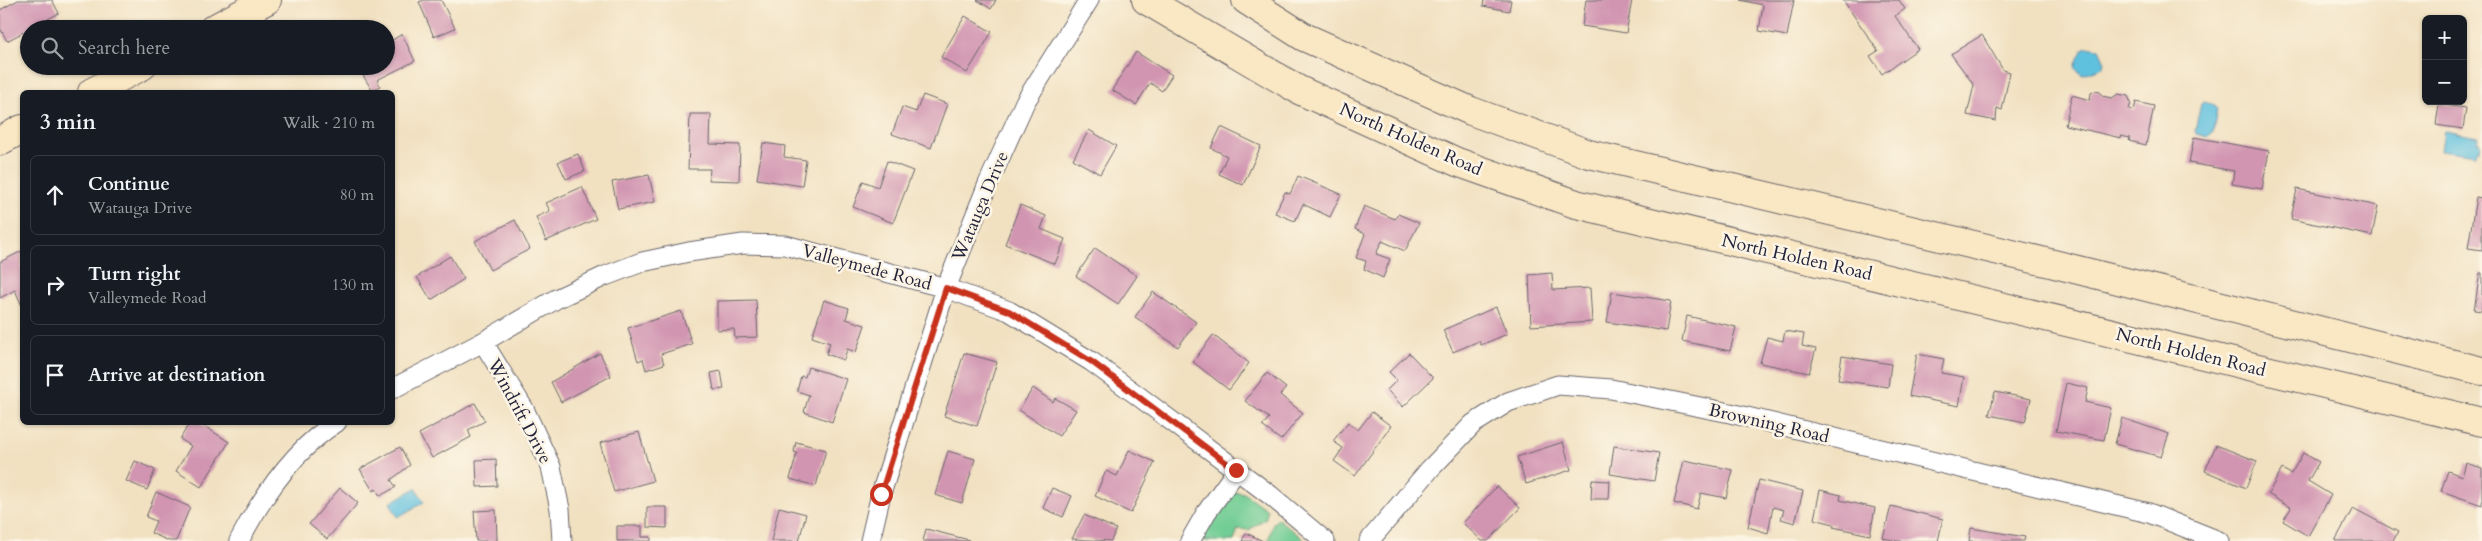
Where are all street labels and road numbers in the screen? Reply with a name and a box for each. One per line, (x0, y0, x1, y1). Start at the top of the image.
street label: North Holden Road (1335, 97, 1487, 182)
street label: Watauga Drive (946, 147, 1015, 266)
street label: North Holden Road (1719, 228, 1875, 287)
street label: Valleymede Road (799, 238, 935, 297)
street label: North Holden Road (2113, 322, 2269, 383)
street label: Windrift Drive (481, 353, 558, 468)
street label: Browning Road (1706, 397, 1832, 450)

